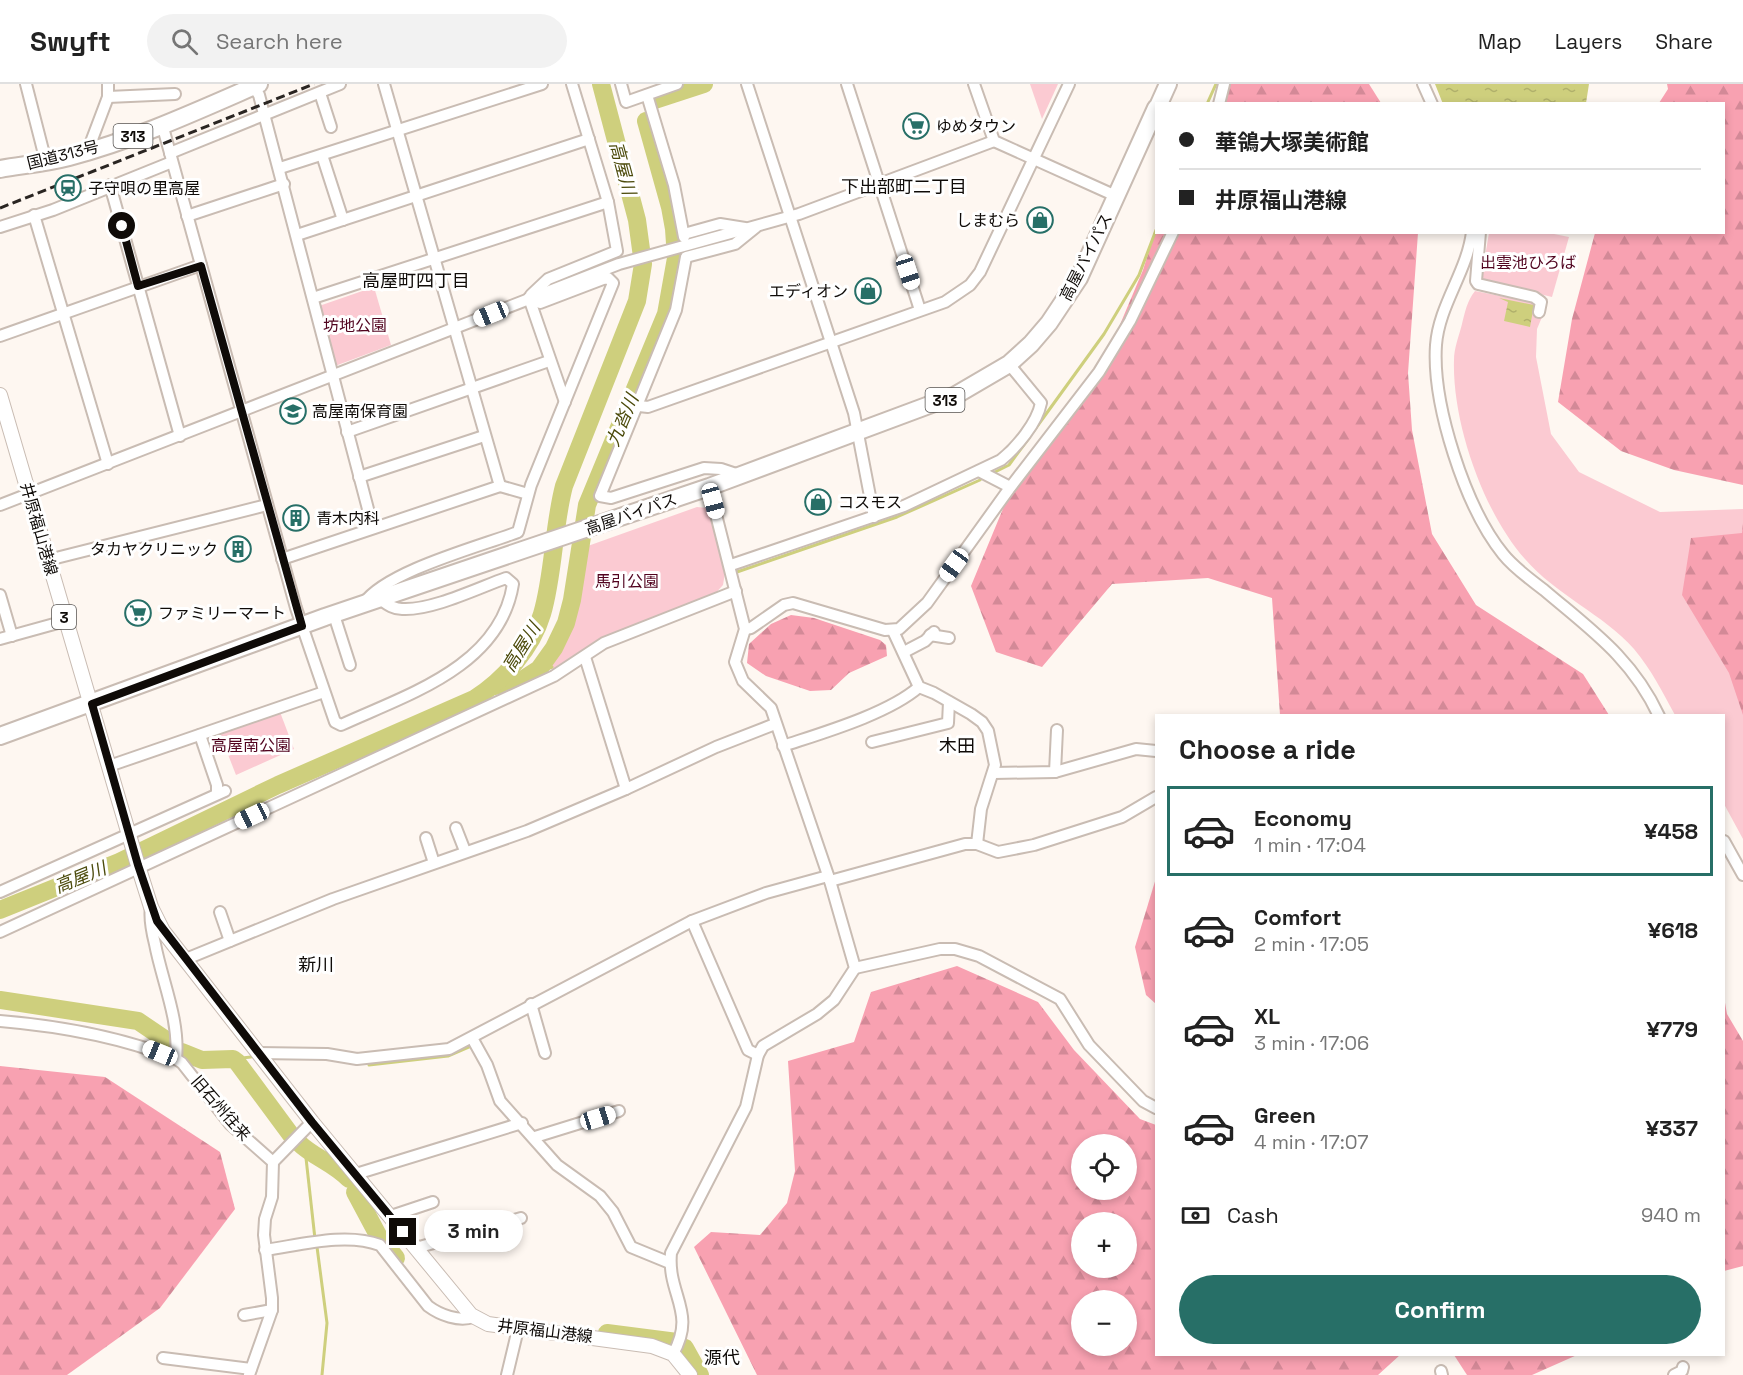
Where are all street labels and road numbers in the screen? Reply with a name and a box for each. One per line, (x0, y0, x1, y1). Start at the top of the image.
road number: 313 (114, 124, 152, 148)
street label: 国道313号 (25, 136, 101, 174)
street label: 高屋バイパス (1055, 210, 1117, 304)
road number: 313 (926, 388, 964, 412)
street label: 井原福山港線 (16, 480, 62, 578)
street label: 高屋バイパス (582, 488, 680, 540)
road number: 3 (52, 605, 76, 629)
street label: 旧石州往来 (187, 1071, 255, 1145)
street label: 井原福山港線 (496, 1315, 594, 1347)

